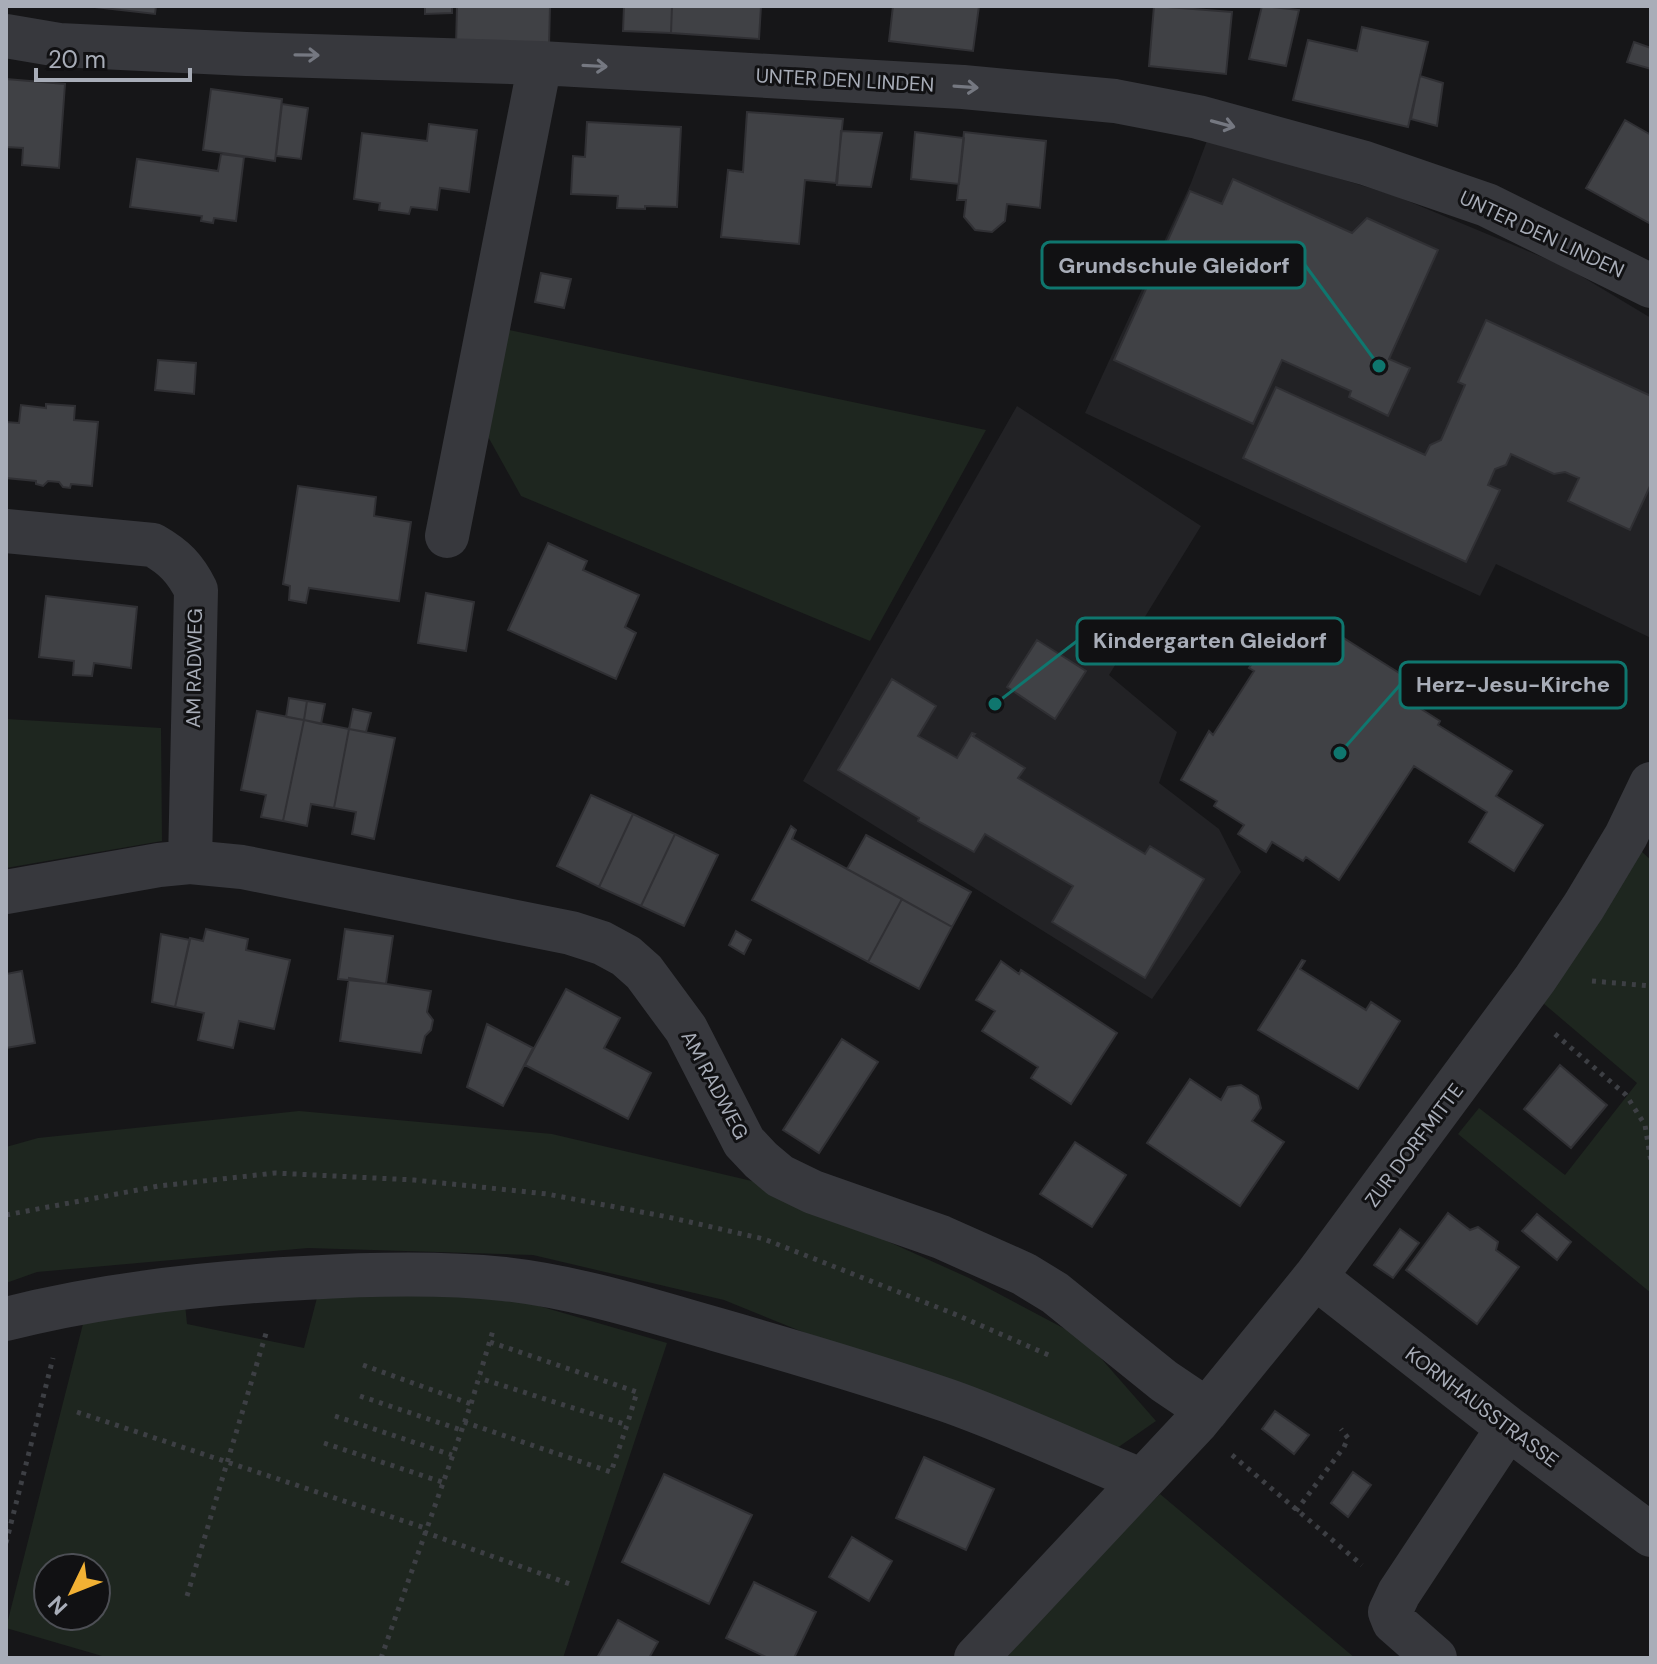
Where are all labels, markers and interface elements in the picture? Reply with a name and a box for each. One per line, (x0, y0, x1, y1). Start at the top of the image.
scale bar (36, 32, 190, 82)
text: 20 m (48, 44, 106, 75)
one-way arrow (293, 48, 320, 63)
one-way arrow (581, 59, 608, 74)
street label: UNTER DEN LINDEN (755, 62, 935, 98)
one-way arrow (952, 80, 979, 95)
one-way arrow (1210, 117, 1236, 132)
street label: UNTER DEN LINDEN (1455, 184, 1629, 284)
callout: Grundschule Gleidorf (1042, 242, 1305, 288)
text: Grundschule Gleidorf (1058, 251, 1290, 280)
street label: AM RADWEG (180, 608, 208, 728)
callout: Kindergarten Gleidorf (1077, 618, 1343, 664)
text: Kindergarten Gleidorf (1093, 626, 1327, 655)
callout: Herz-Jesu-Kirche (1400, 662, 1626, 708)
text: Herz-Jesu-Kirche (1416, 670, 1610, 699)
street label: AM RADWEG (675, 1026, 755, 1144)
street label: ZUR DORFMITTE (1359, 1078, 1469, 1212)
street label: KORNHAUSSTRASSE (1400, 1341, 1564, 1473)
north arrow (32, 1552, 112, 1632)
text: N (42, 1590, 74, 1621)

